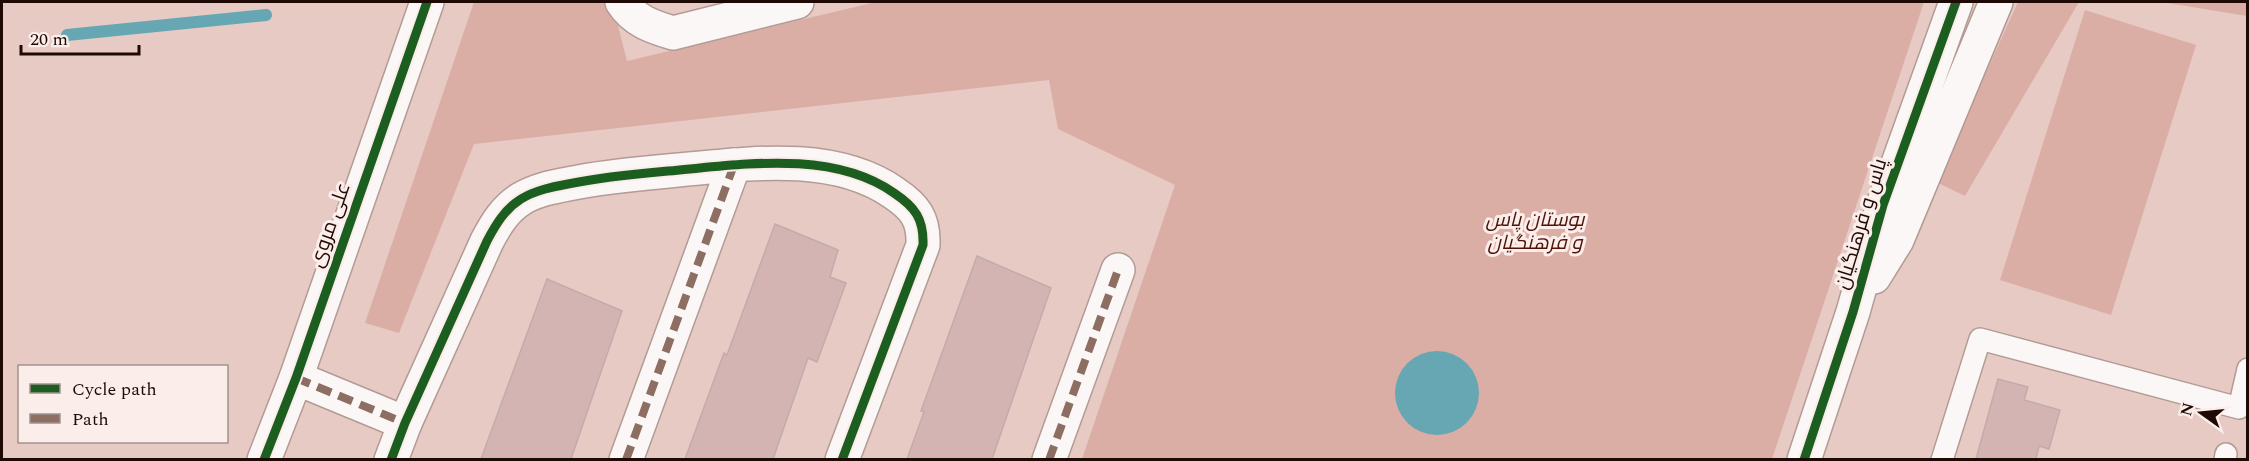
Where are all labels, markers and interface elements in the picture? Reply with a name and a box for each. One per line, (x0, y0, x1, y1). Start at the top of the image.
scale bar (21, 18, 140, 56)
text: 20 m (30, 26, 68, 53)
street label: پاس و فرهنگیان (1827, 154, 1895, 293)
street label: علی مروی (301, 178, 359, 272)
park label: بوستان پاس و فرهنگیان (1486, 205, 1586, 258)
legend (18, 365, 228, 443)
text: Cycle path (72, 376, 157, 403)
north arrow (2171, 383, 2231, 443)
text: N (2174, 400, 2201, 419)
text: Path (72, 406, 109, 433)

